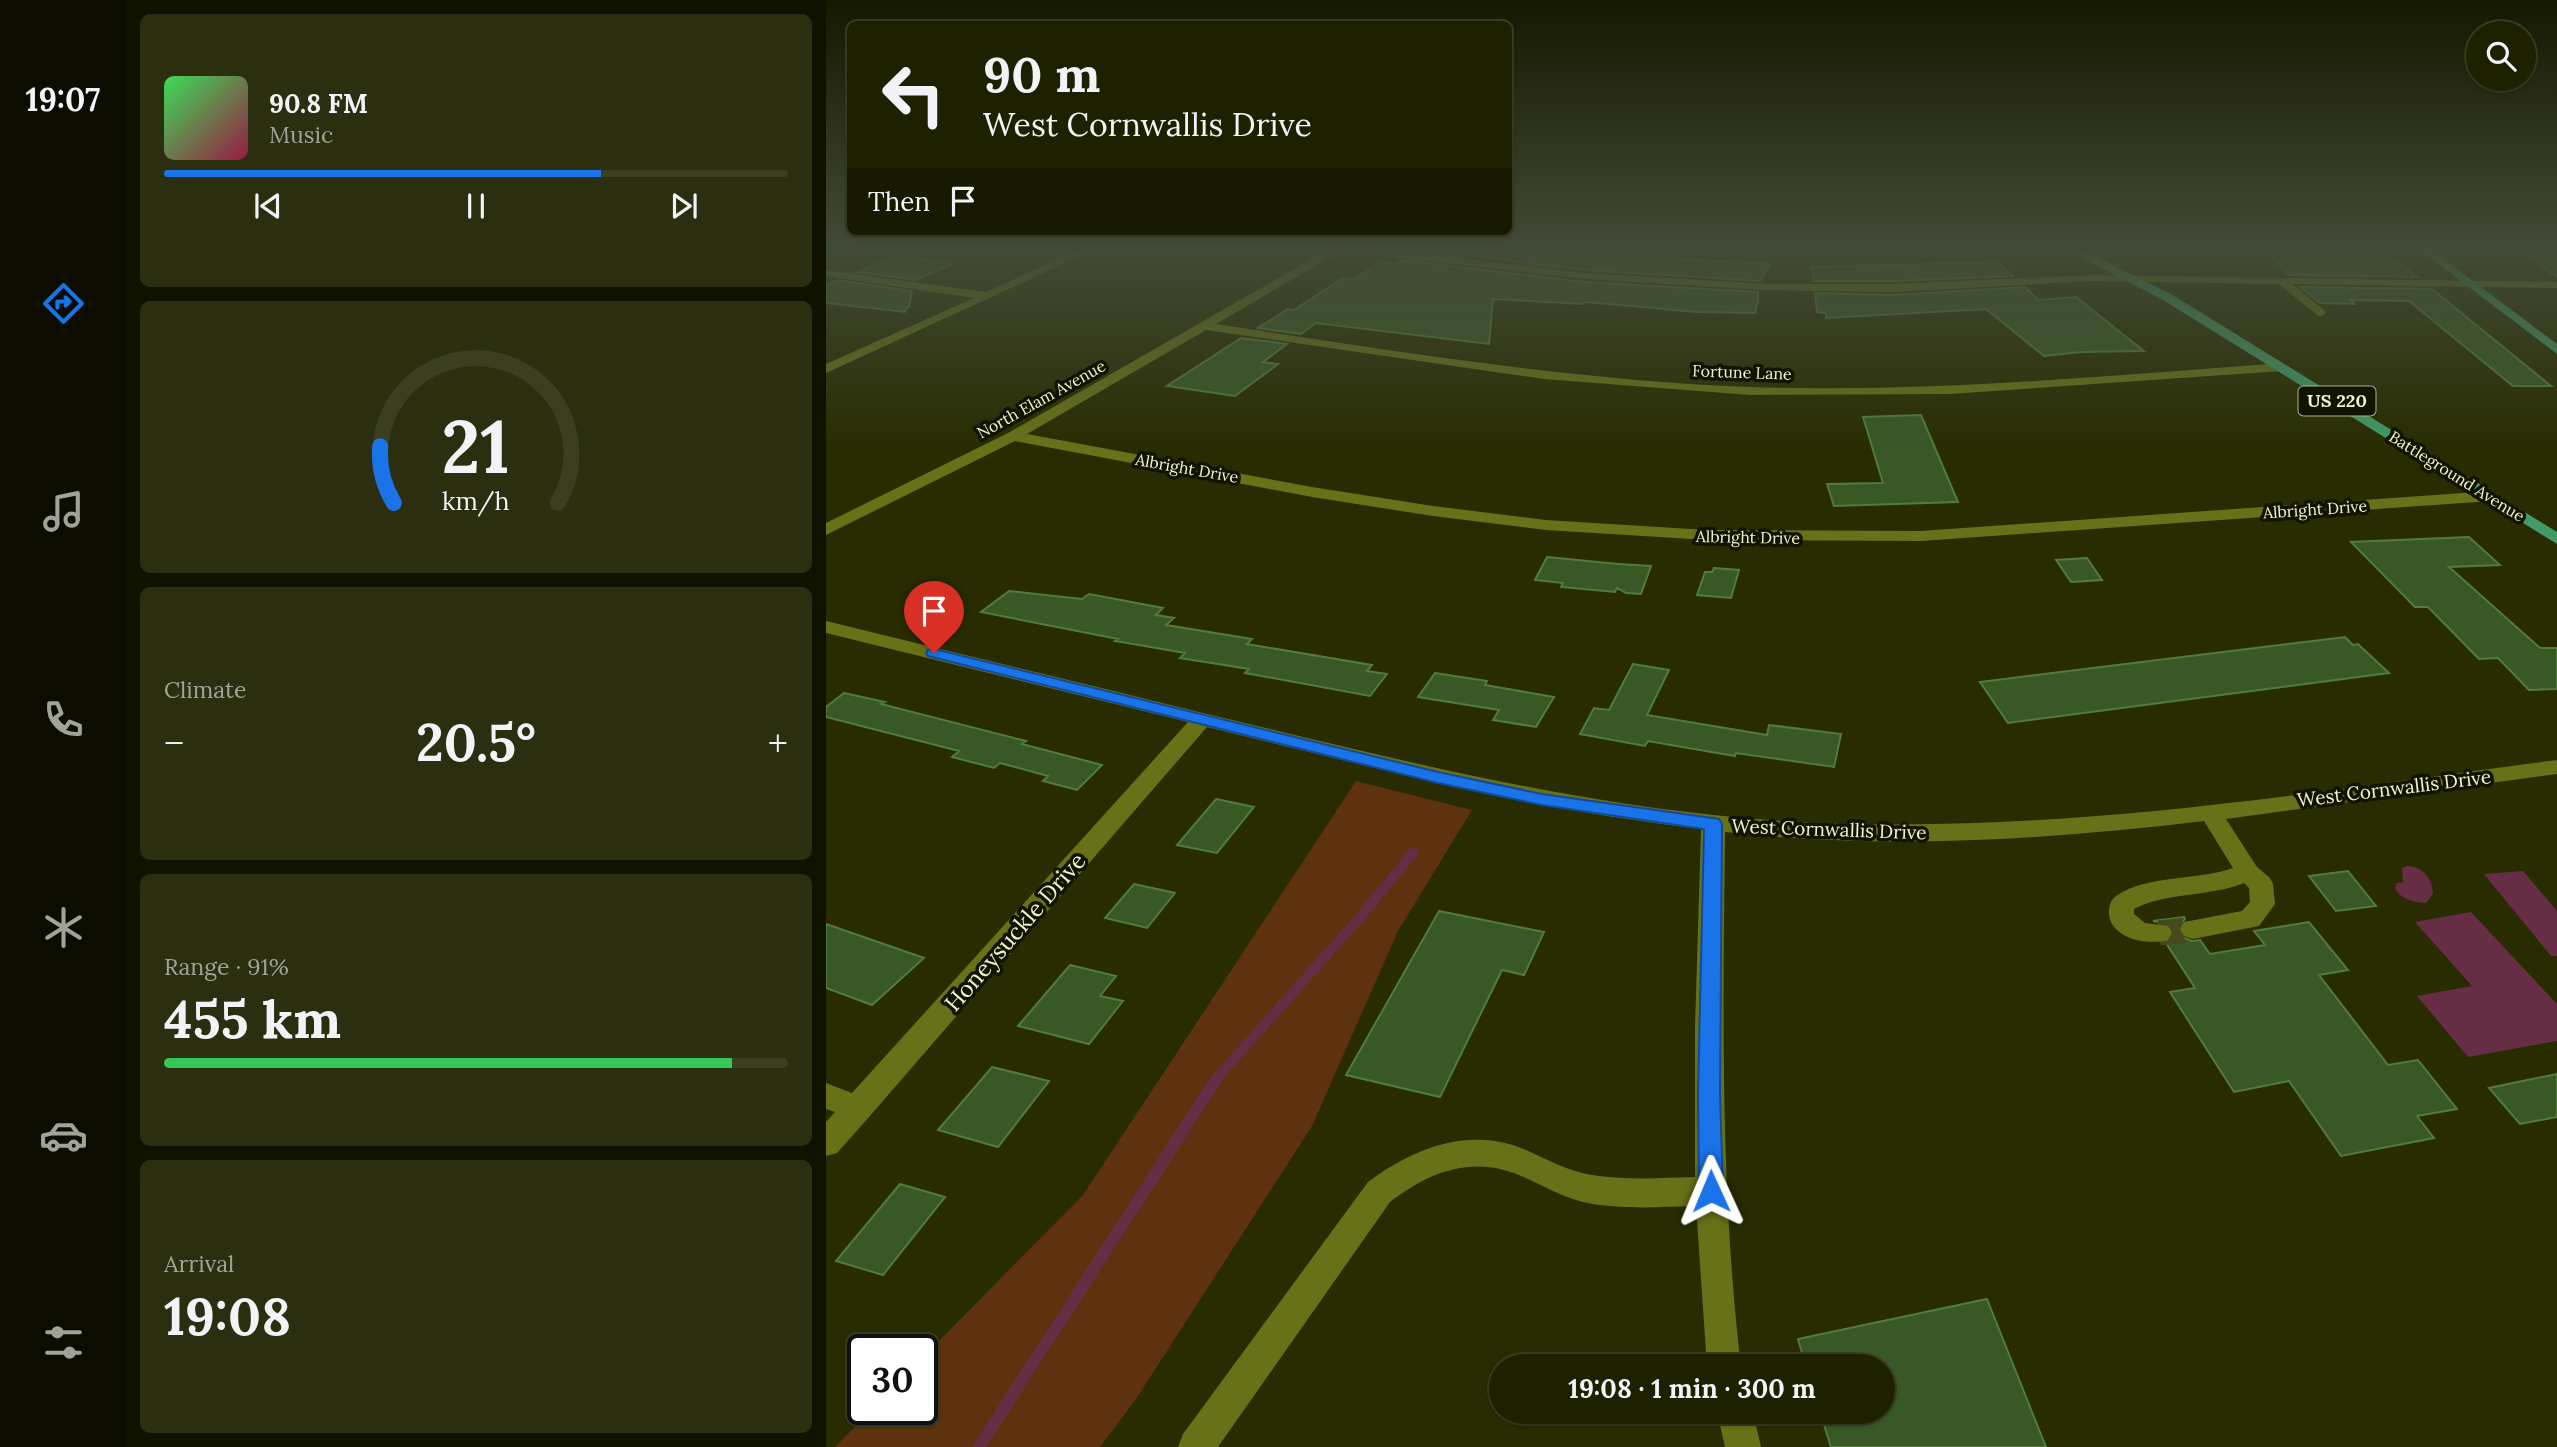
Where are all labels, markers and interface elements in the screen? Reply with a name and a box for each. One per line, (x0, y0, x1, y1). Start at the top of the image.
map controls (2466, 21, 2536, 91)
button: search (2466, 21, 2536, 91)
text: 90 m (983, 43, 1100, 105)
icon: left (868, 49, 959, 140)
text: 19:07 (26, 79, 100, 120)
text: 90.8 FM (269, 87, 368, 120)
text: West Cornwallis Drive (983, 104, 1312, 145)
text: Music (269, 120, 333, 149)
icon: arrive (944, 182, 982, 220)
text: Then (868, 185, 930, 218)
icon: previous (249, 187, 287, 225)
icon: pause (457, 187, 495, 225)
icon: next (665, 187, 703, 225)
icon: directions (39, 279, 88, 328)
street label: North Elam Avenue (973, 355, 1109, 443)
street label: Fortune Lane (1692, 360, 1792, 384)
road number: US 220 (2298, 386, 2376, 416)
text: 21 (442, 400, 510, 493)
street label: Battleground Avenue (2386, 426, 2529, 526)
street label: Albright Drive (1133, 449, 1240, 487)
text: km/h (442, 485, 510, 517)
icon: music (39, 487, 88, 536)
street label: Albright Drive (2261, 495, 2368, 523)
street label: Albright Drive (1695, 526, 1801, 548)
pin (904, 581, 964, 653)
icon: arrive (915, 592, 953, 630)
text: Climate (164, 675, 246, 704)
icon: phone (39, 695, 88, 744)
text: 20.5° (416, 709, 536, 775)
text: − (164, 719, 184, 767)
text: + (768, 719, 788, 767)
street label: West Cornwallis Drive (2296, 764, 2492, 812)
street label: West Cornwallis Drive (1731, 814, 1927, 844)
street label: Honeysuckle Drive (938, 846, 1091, 1017)
icon: climate (39, 903, 88, 952)
text: Range · 91% (164, 952, 289, 981)
text: 455 km (164, 986, 341, 1052)
icon: car (39, 1111, 88, 1160)
position arrow (1674, 1154, 1748, 1228)
text: Arrival (164, 1249, 234, 1278)
text: 19:08 (164, 1283, 291, 1349)
icon: filters (39, 1318, 88, 1367)
speed limit sign: 30 (847, 1334, 938, 1425)
text: 19:08 · 1 min · 300 m (1568, 1372, 1816, 1405)

